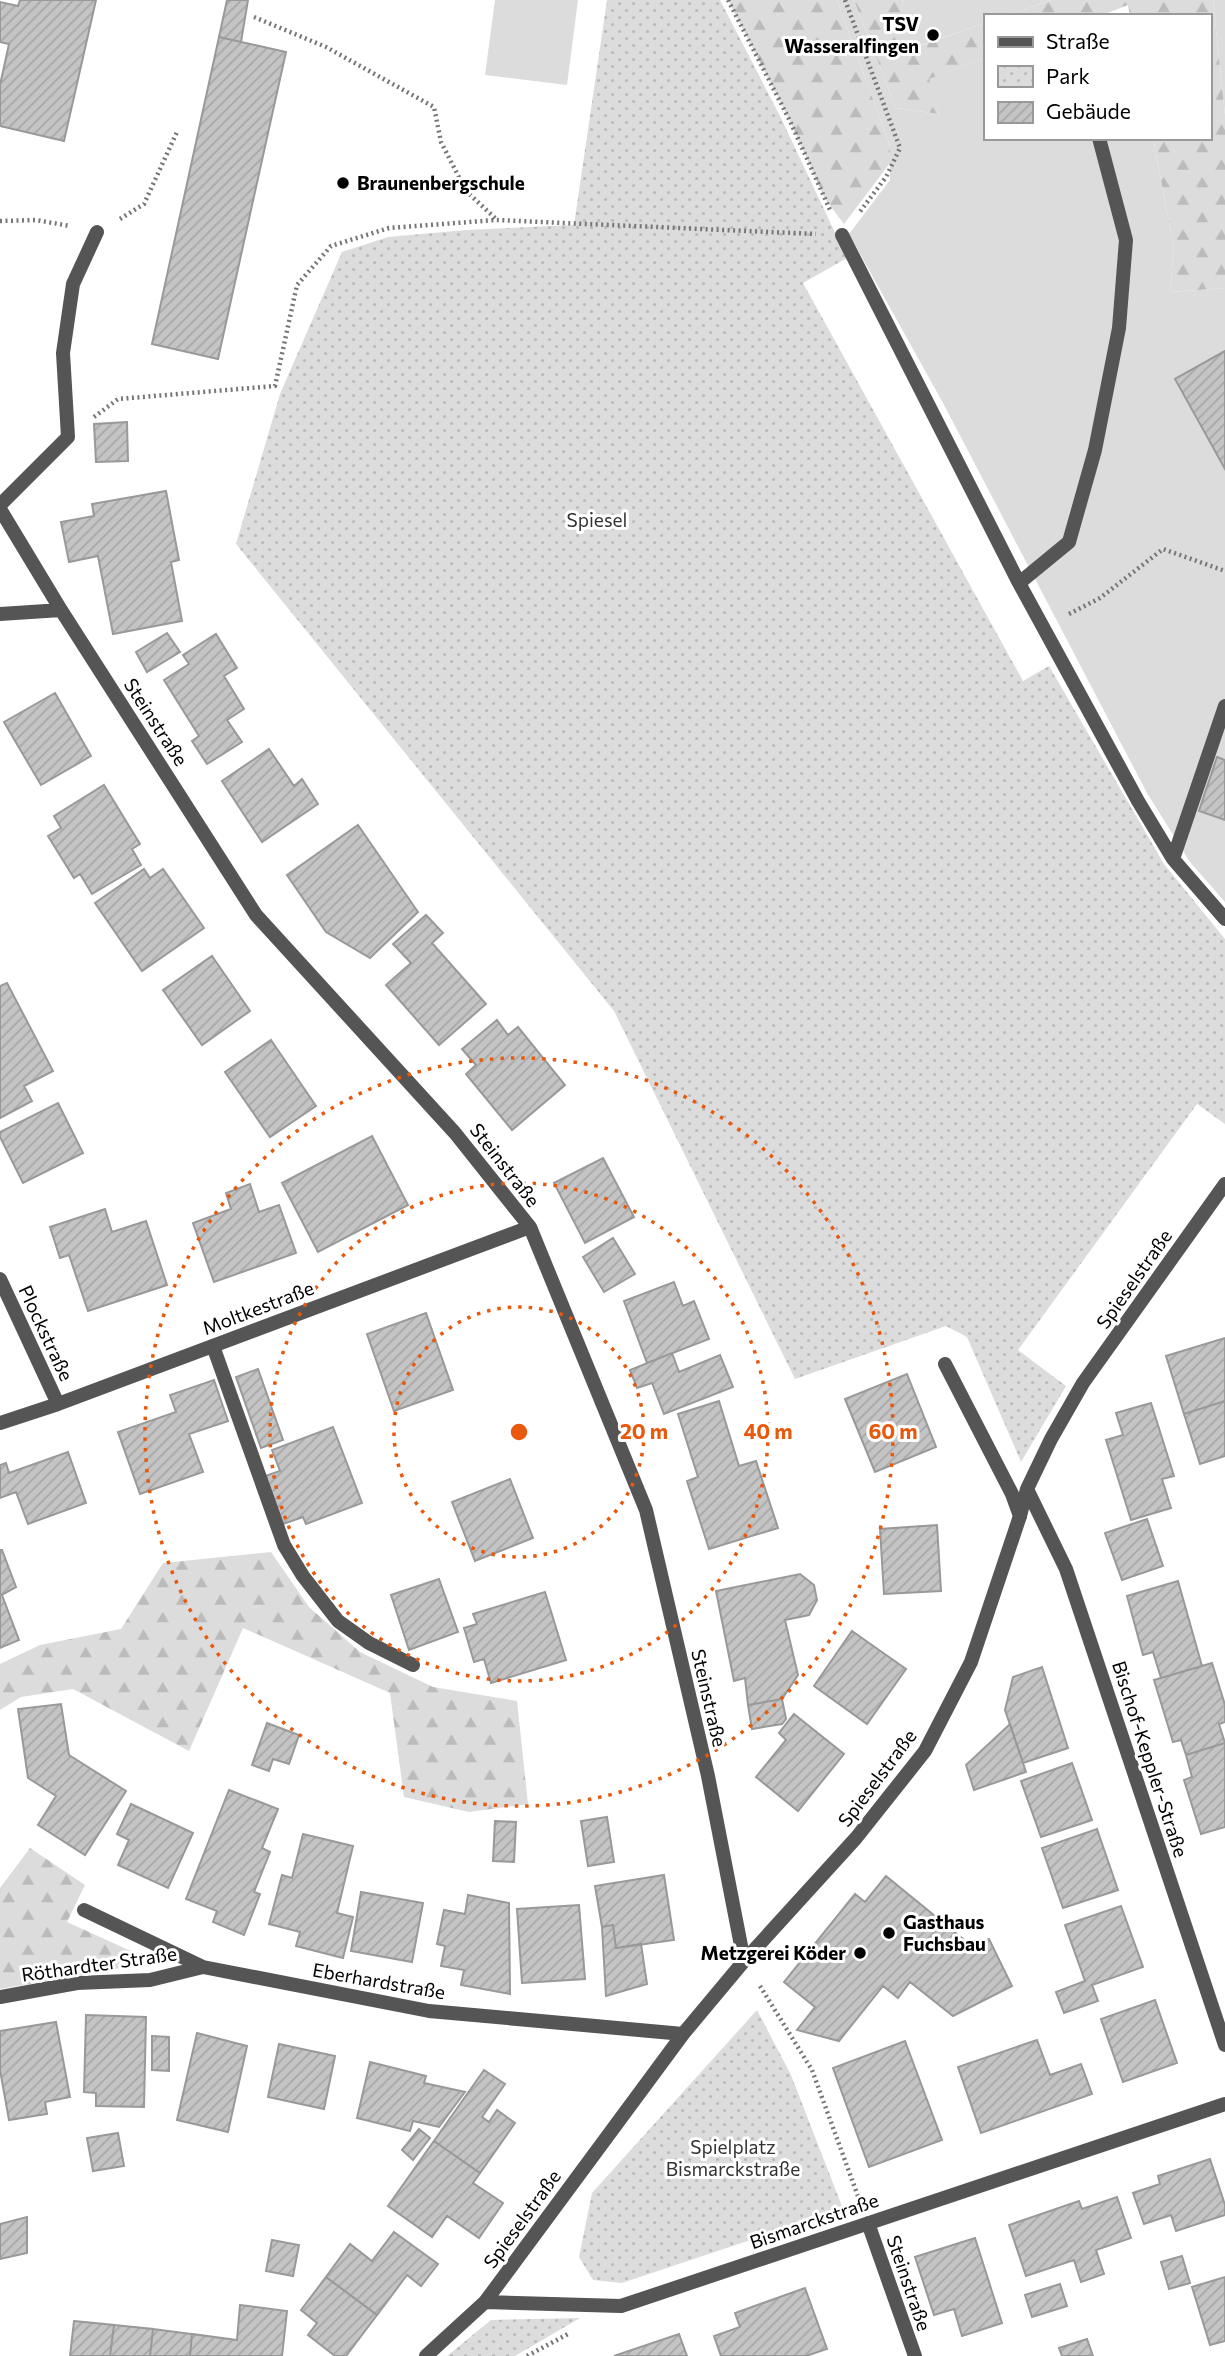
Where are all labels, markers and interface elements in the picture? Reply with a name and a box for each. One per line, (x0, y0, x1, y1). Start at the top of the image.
place label: TSV Wasseralfingen (784, 12, 919, 57)
legend (984, 14, 1211, 140)
marker: TSV Wasseralfingen (925, 27, 941, 43)
text: Straße (1046, 28, 1110, 53)
text: Park (1046, 63, 1090, 88)
text: Gebäude (1046, 98, 1131, 123)
place label: Braunenbergschule (357, 171, 525, 194)
marker: Braunenbergschule (335, 175, 351, 191)
park label: Spiesel (567, 508, 627, 531)
street label: Steinstraße (120, 674, 193, 770)
street label: Steinstraße (466, 1118, 545, 1211)
street label: Spieselstraße (1091, 1225, 1176, 1333)
street label: Moltkestraße (199, 1276, 317, 1339)
street label: Plockstraße (14, 1281, 79, 1384)
text: 20 m (620, 1418, 668, 1443)
text: 40 m (743, 1418, 793, 1443)
text: 60 m (868, 1418, 918, 1443)
centre of rings (507, 1420, 531, 1444)
street label: Steinstraße (687, 1647, 732, 1749)
street label: Bischof-Keppler-Straße (1108, 1658, 1193, 1860)
street label: Spieselstraße (832, 1724, 921, 1831)
place label: Gasthaus Fuchsbau (903, 1910, 986, 1955)
marker: Gasthaus Fuchsbau (881, 1925, 897, 1941)
street label: Röthardter Straße (20, 1941, 178, 1986)
place label: Metzgerei Köder (701, 1941, 846, 1964)
marker: Metzgerei Köder (852, 1945, 868, 1961)
street label: Eberhardstraße (311, 1958, 447, 2004)
park label: Spielplatz Bismarckstraße (666, 2135, 800, 2180)
street label: Spieselstraße (478, 2165, 565, 2272)
street label: Bismarckstraße (746, 2188, 881, 2253)
street label: Steinstraße (882, 2232, 937, 2334)

